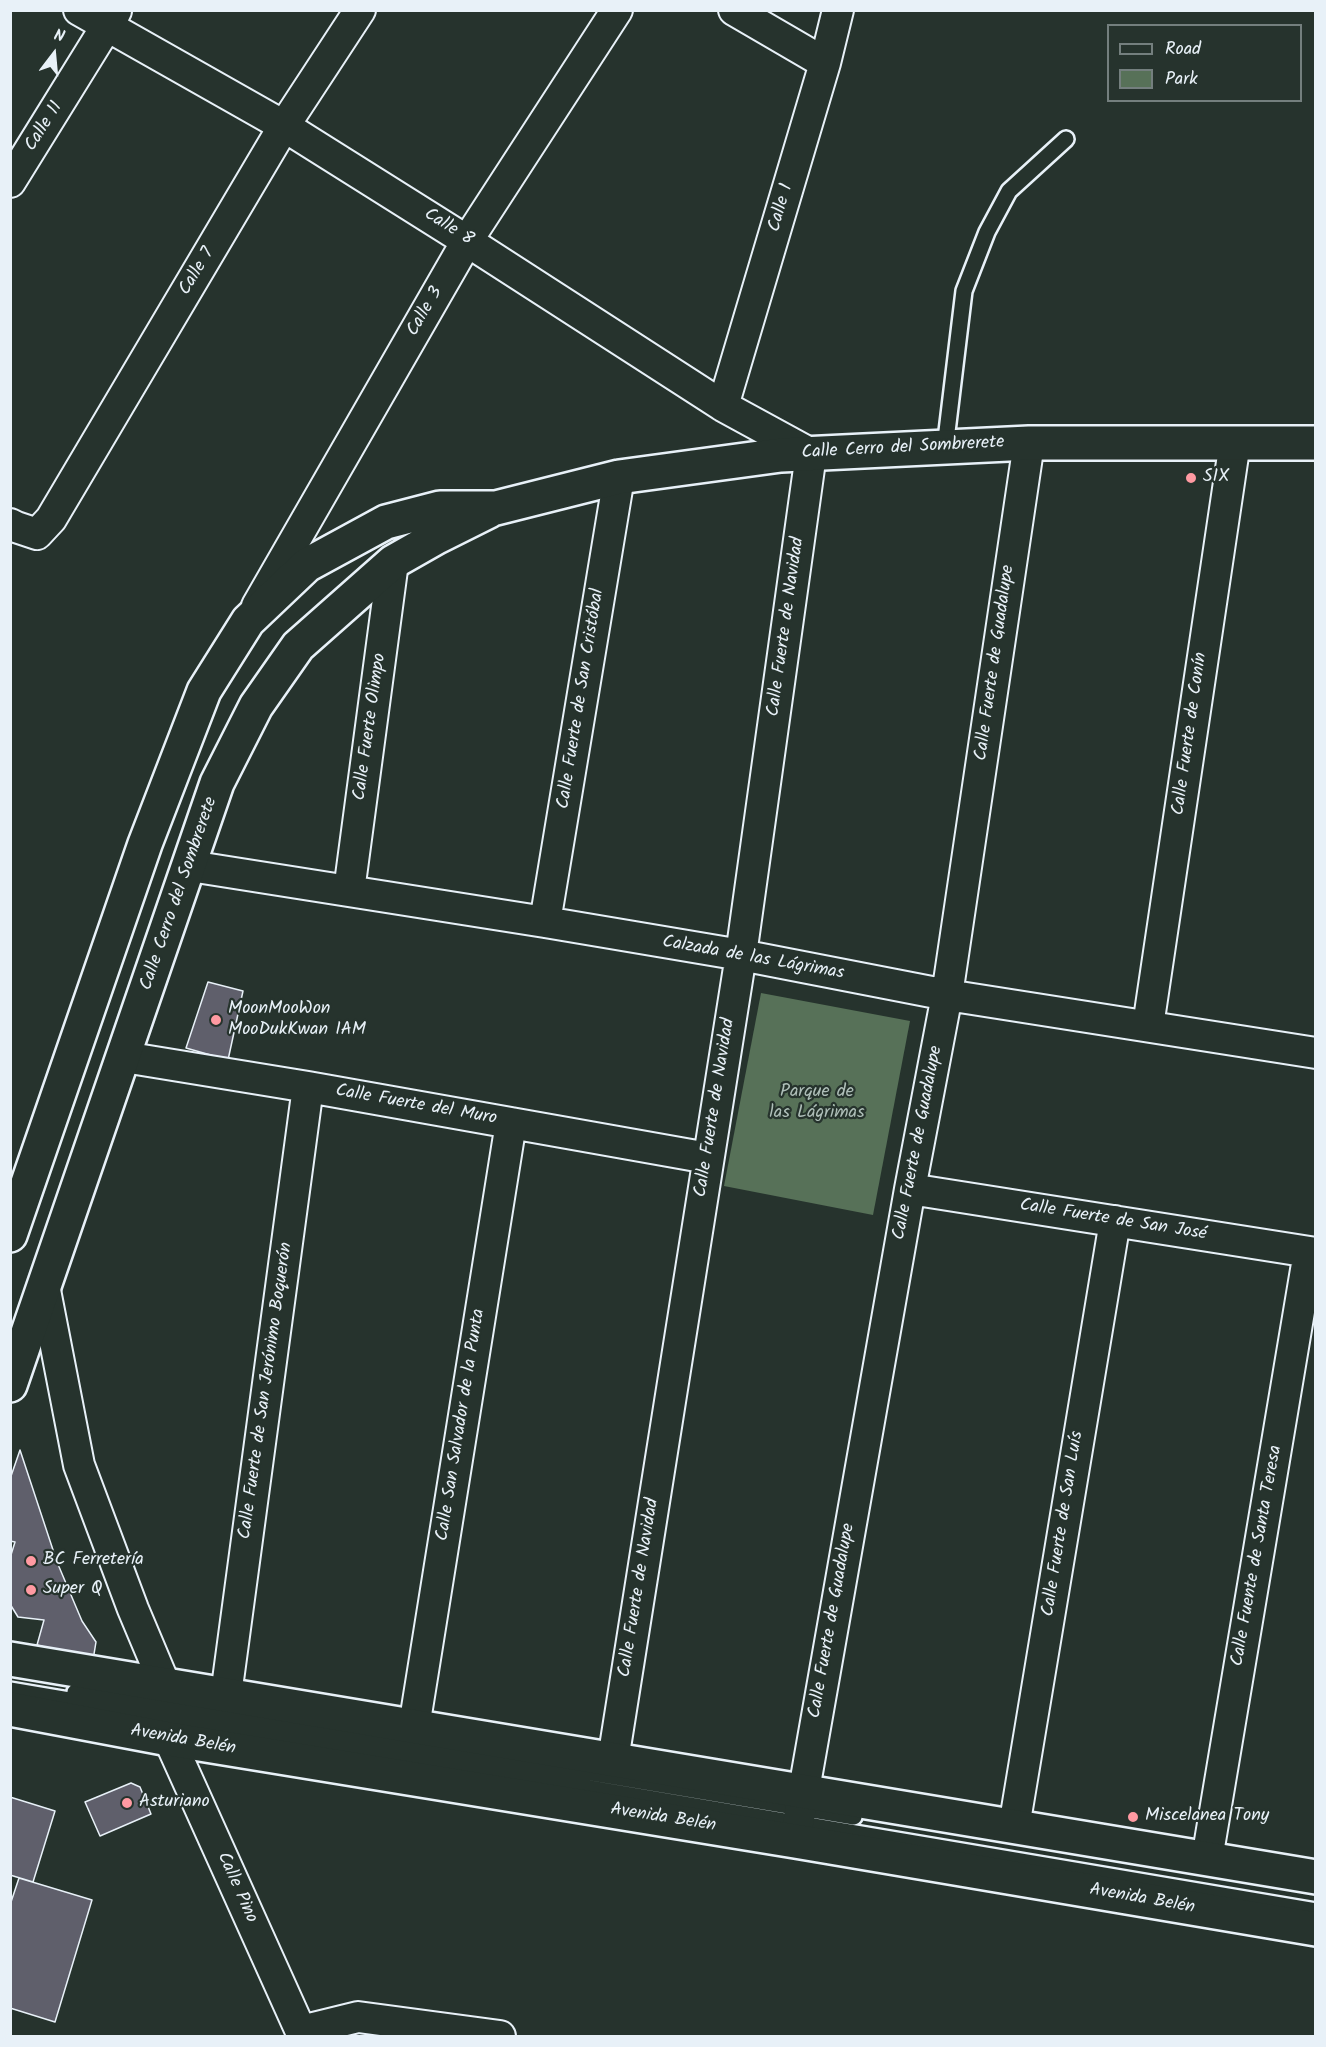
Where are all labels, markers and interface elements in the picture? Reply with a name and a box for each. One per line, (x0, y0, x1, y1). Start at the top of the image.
text: N (51, 23, 67, 50)
north arrow (24, 24, 84, 84)
legend (1107, 24, 1302, 102)
text: Road (1165, 35, 1201, 64)
text: Park (1165, 65, 1198, 94)
street label: Calle 11 (21, 98, 69, 156)
street label: Calle 1 (765, 181, 799, 235)
street label: Calle 8 (419, 204, 477, 252)
street label: Calle 7 (175, 244, 221, 300)
street label: Calle 3 (403, 283, 449, 341)
street label: Calle Cerro del Sombrerete (801, 433, 1005, 465)
place label: SIX (1203, 467, 1229, 489)
marker: SIX (1184, 471, 1198, 485)
street label: Calle Fuerte de Navidad (764, 536, 810, 718)
street label: Calle Fuerte de Guadalupe (972, 564, 1020, 762)
street label: Calle Fuerte de San Cristóbal (554, 587, 610, 811)
street label: Calle Fuerte de Conín (1169, 651, 1213, 817)
street label: Calle Fuerte Olimpo (350, 652, 392, 802)
street label: Calle Cerro del Sombrerete (137, 795, 223, 993)
street label: Calzada de las Lágrimas (660, 932, 846, 986)
place label: MoonMooWon MooDukKwan IAM (228, 999, 366, 1042)
marker: MoonMooWon MooDukKwan IAM (209, 1013, 223, 1027)
street label: Calle Fuerte de Navidad (691, 1017, 741, 1199)
street label: Calle Fuerte de Guadalupe (890, 1044, 948, 1242)
street label: Calle Fuerte del Muro (334, 1081, 498, 1131)
park label: Parque de las Lágrimas (769, 1082, 865, 1124)
street label: Calle Fuerte de San José (1018, 1196, 1208, 1246)
street label: Calle Fuerte de San Jerónimo Boquerón (235, 1241, 299, 1541)
street label: Calle San Salvador de la Punta (433, 1307, 491, 1543)
street label: Calle Fuerte de San Luís (1039, 1430, 1089, 1618)
street label: Calle Fuente de Santa Teresa (1228, 1444, 1288, 1668)
street label: Calle Fuerte de Navidad (615, 1497, 665, 1679)
street label: Calle Fuerte de Guadalupe (805, 1522, 861, 1720)
place label: BC Ferretería (43, 1550, 144, 1572)
marker: BC Ferretería (24, 1554, 38, 1568)
place label: Super Q (43, 1579, 103, 1601)
marker: Super Q (24, 1583, 38, 1597)
street label: Avenida Belén (129, 1721, 237, 1761)
place label: Asturiano (139, 1792, 210, 1814)
marker: Asturiano (120, 1796, 134, 1810)
street label: Avenida Belén (609, 1800, 717, 1838)
place label: Miscelanea Tony (1145, 1806, 1269, 1828)
marker: Miscelanea Tony (1126, 1810, 1140, 1824)
street label: Calle Pino (211, 1849, 261, 1927)
street label: Avenida Belén (1088, 1880, 1196, 1920)

